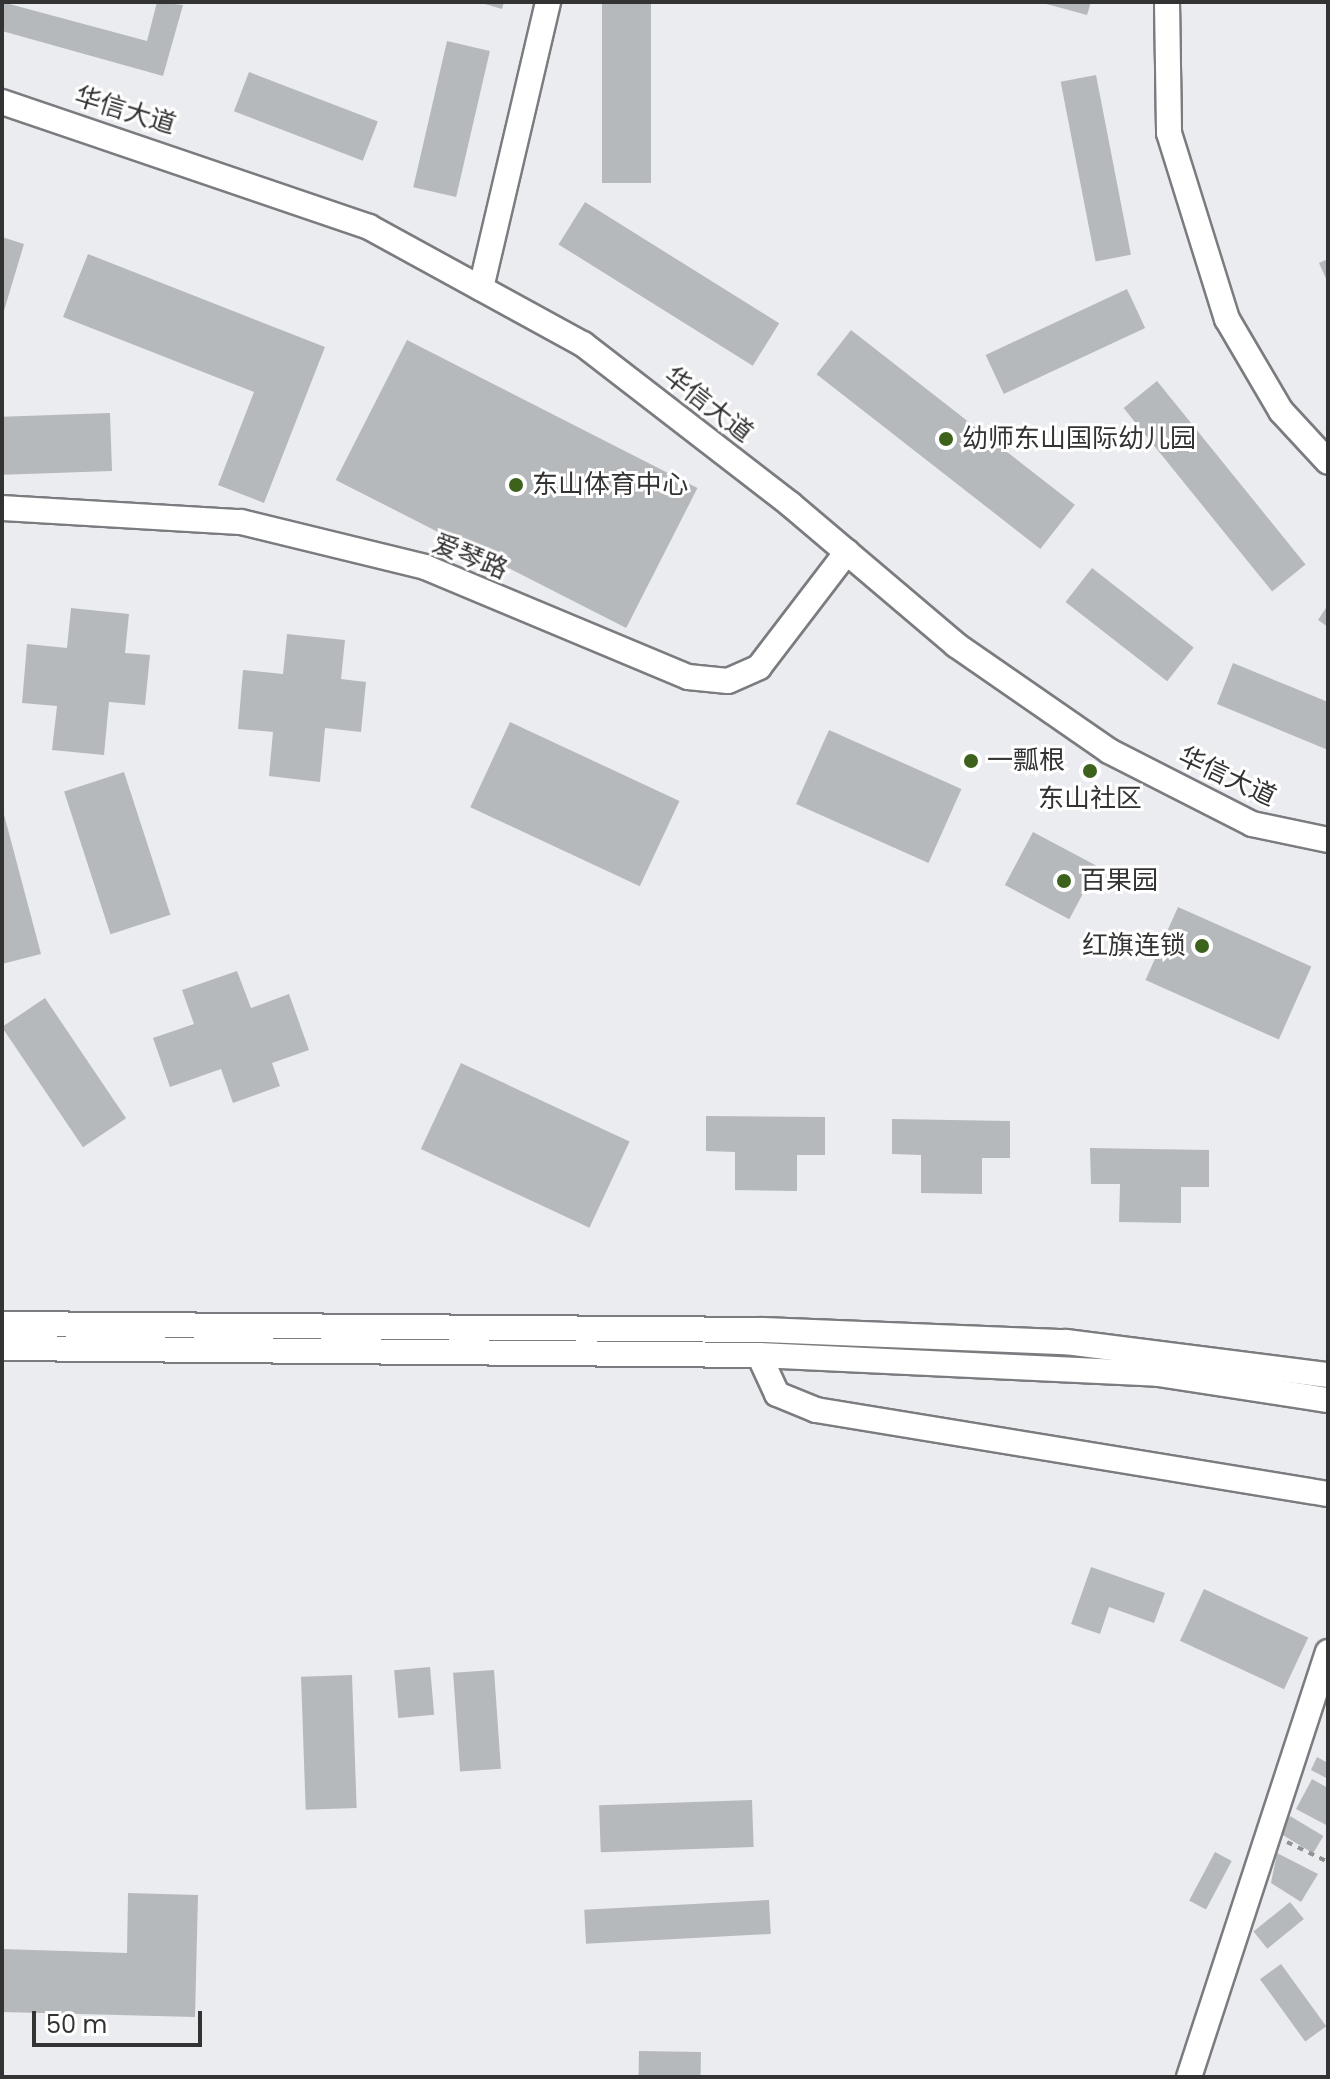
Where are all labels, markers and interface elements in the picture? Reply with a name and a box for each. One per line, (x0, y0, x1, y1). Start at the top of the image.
street label: 华信大道 (71, 81, 179, 141)
street label: 华信大道 (657, 361, 759, 449)
place label: 幼师东山国际幼儿园 (962, 423, 1196, 455)
marker: 幼师东山国际幼儿园 (937, 430, 955, 448)
place label: 东山体育中心 (532, 469, 688, 501)
marker: 东山体育中心 (507, 476, 525, 494)
street label: 爱琴路 (428, 528, 512, 586)
street label: 华信大道 (1173, 741, 1281, 813)
place label: 一瓢根 (987, 745, 1065, 777)
marker: 一瓢根 (962, 752, 980, 770)
marker: 东山社区 (1081, 762, 1099, 780)
place label: 东山社区 (1038, 783, 1142, 815)
place label: 百果园 (1080, 865, 1158, 897)
marker: 百果园 (1055, 872, 1073, 890)
place label: 红旗连锁 (1082, 930, 1186, 962)
marker: 红旗连锁 (1193, 937, 1211, 955)
scale bar (36, 1995, 206, 2045)
text: 50 m (46, 2008, 107, 2041)

